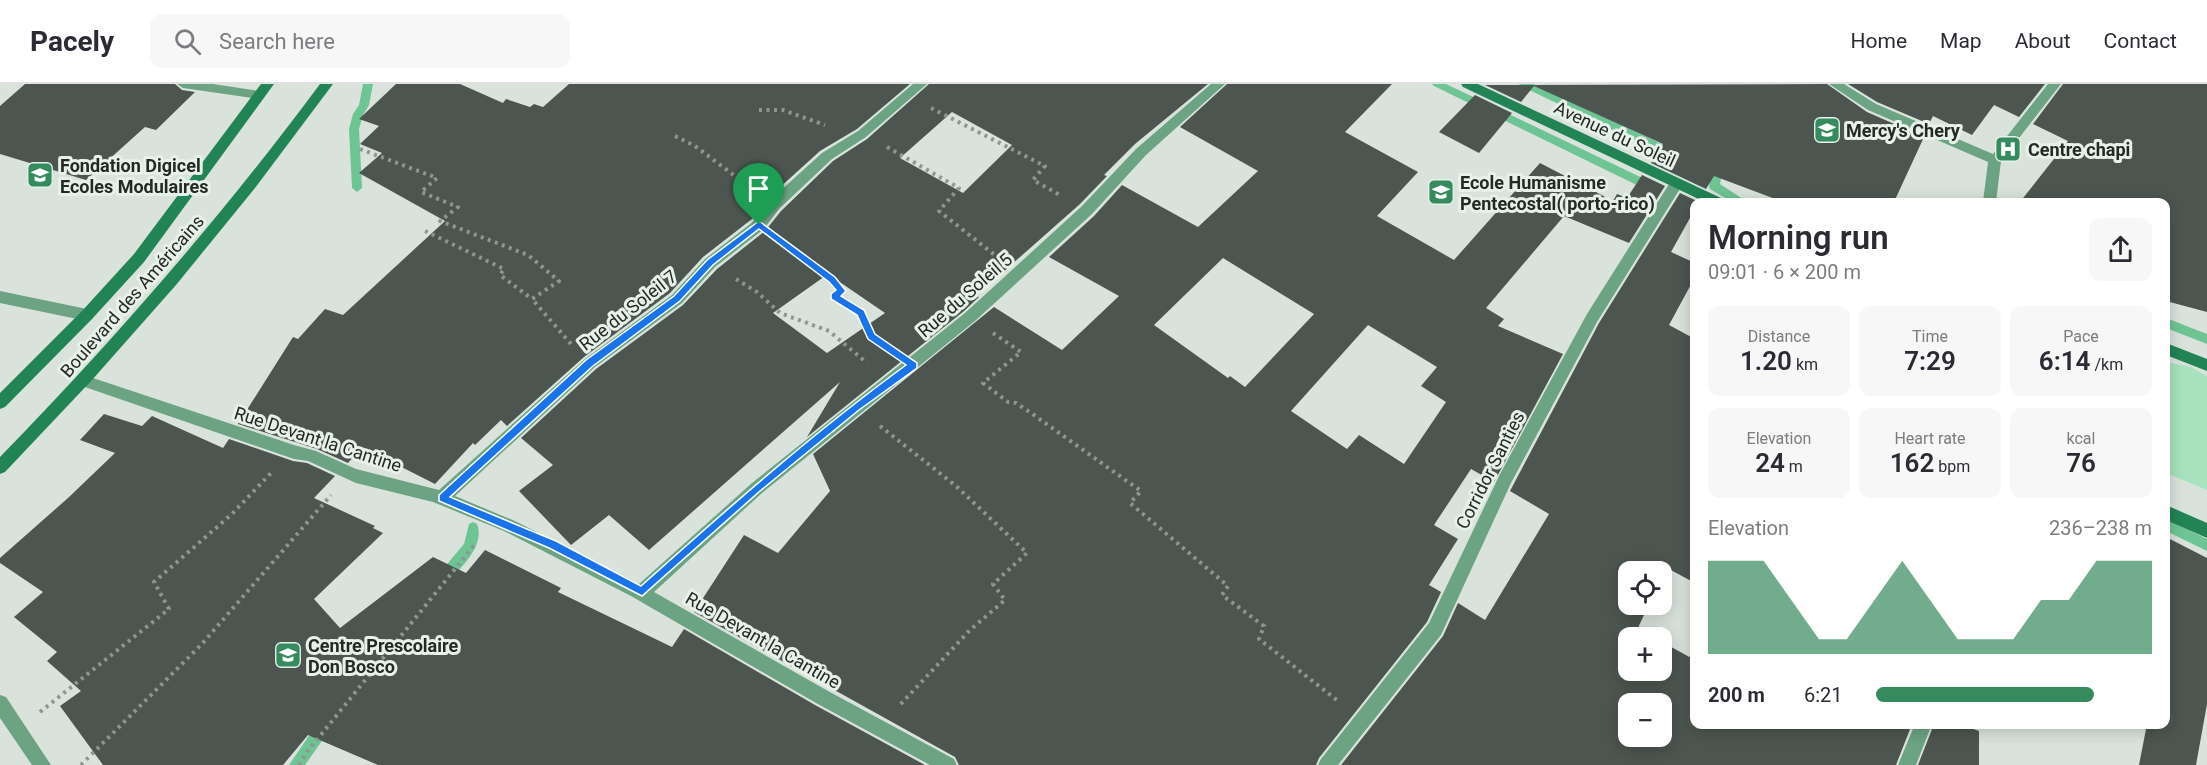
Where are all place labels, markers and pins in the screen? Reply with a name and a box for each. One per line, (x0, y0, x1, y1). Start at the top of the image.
school or university icon: Mercy's Chery (1812, 115, 1842, 145)
place label: Mercy's Chery (1846, 120, 1961, 141)
hospital icon: Centre chapi (1993, 134, 2023, 164)
place label: Centre chapi (2028, 139, 2130, 160)
place label: Fondation Digicel Ecoles Modulaires (60, 155, 208, 197)
school or university icon: Fondation Digicel Ecoles Modulaires (25, 160, 55, 190)
pin (733, 163, 784, 225)
place label: Ecole Humanisme Pentecostal( porto-rico) (1460, 172, 1655, 215)
school or university icon: Ecole Humanisme Pentecostal( porto-rico) (1426, 177, 1456, 207)
place label: Centre Prescolaire Don Bosco (308, 635, 458, 677)
school or university icon: Centre Prescolaire Don Bosco (273, 640, 303, 670)

